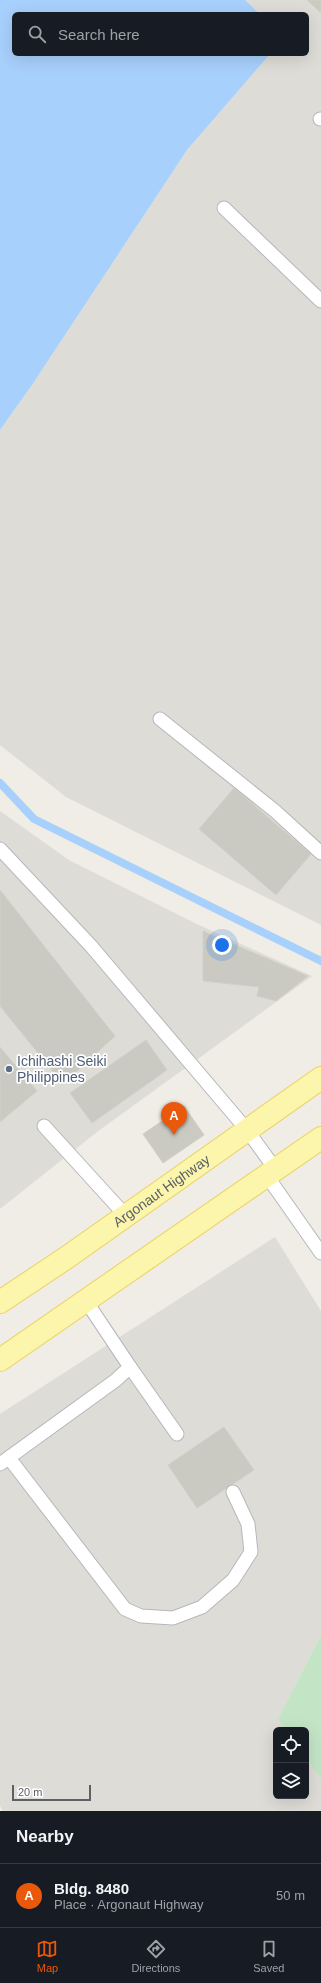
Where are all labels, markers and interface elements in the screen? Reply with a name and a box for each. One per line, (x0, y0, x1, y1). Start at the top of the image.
search box (12, 12, 309, 56)
icon: search (26, 23, 48, 45)
text: Search here (58, 26, 140, 43)
your location (212, 935, 232, 955)
place label: Ichihashi Seiki Philippines (17, 1053, 107, 1085)
marker: Ichihashi Seiki Philippines (4, 1064, 14, 1074)
pin: A (161, 1102, 187, 1135)
street label: Argonaut Highway (110, 1151, 213, 1230)
map controls (273, 1727, 309, 1799)
button: locate (273, 1727, 309, 1763)
button: layers (273, 1763, 309, 1799)
scale bar (12, 1783, 91, 1802)
text: 20 m (18, 1786, 42, 1798)
text: Nearby (16, 1827, 74, 1846)
text: Bldg. 8480 (54, 1880, 129, 1897)
text: A (24, 1888, 34, 1903)
text: 50 m (276, 1888, 305, 1903)
text: Place · Argonaut Highway (54, 1897, 204, 1912)
tab: Map (36, 1938, 58, 1974)
tab: Directions (131, 1938, 180, 1974)
tab: Saved (253, 1938, 284, 1974)

